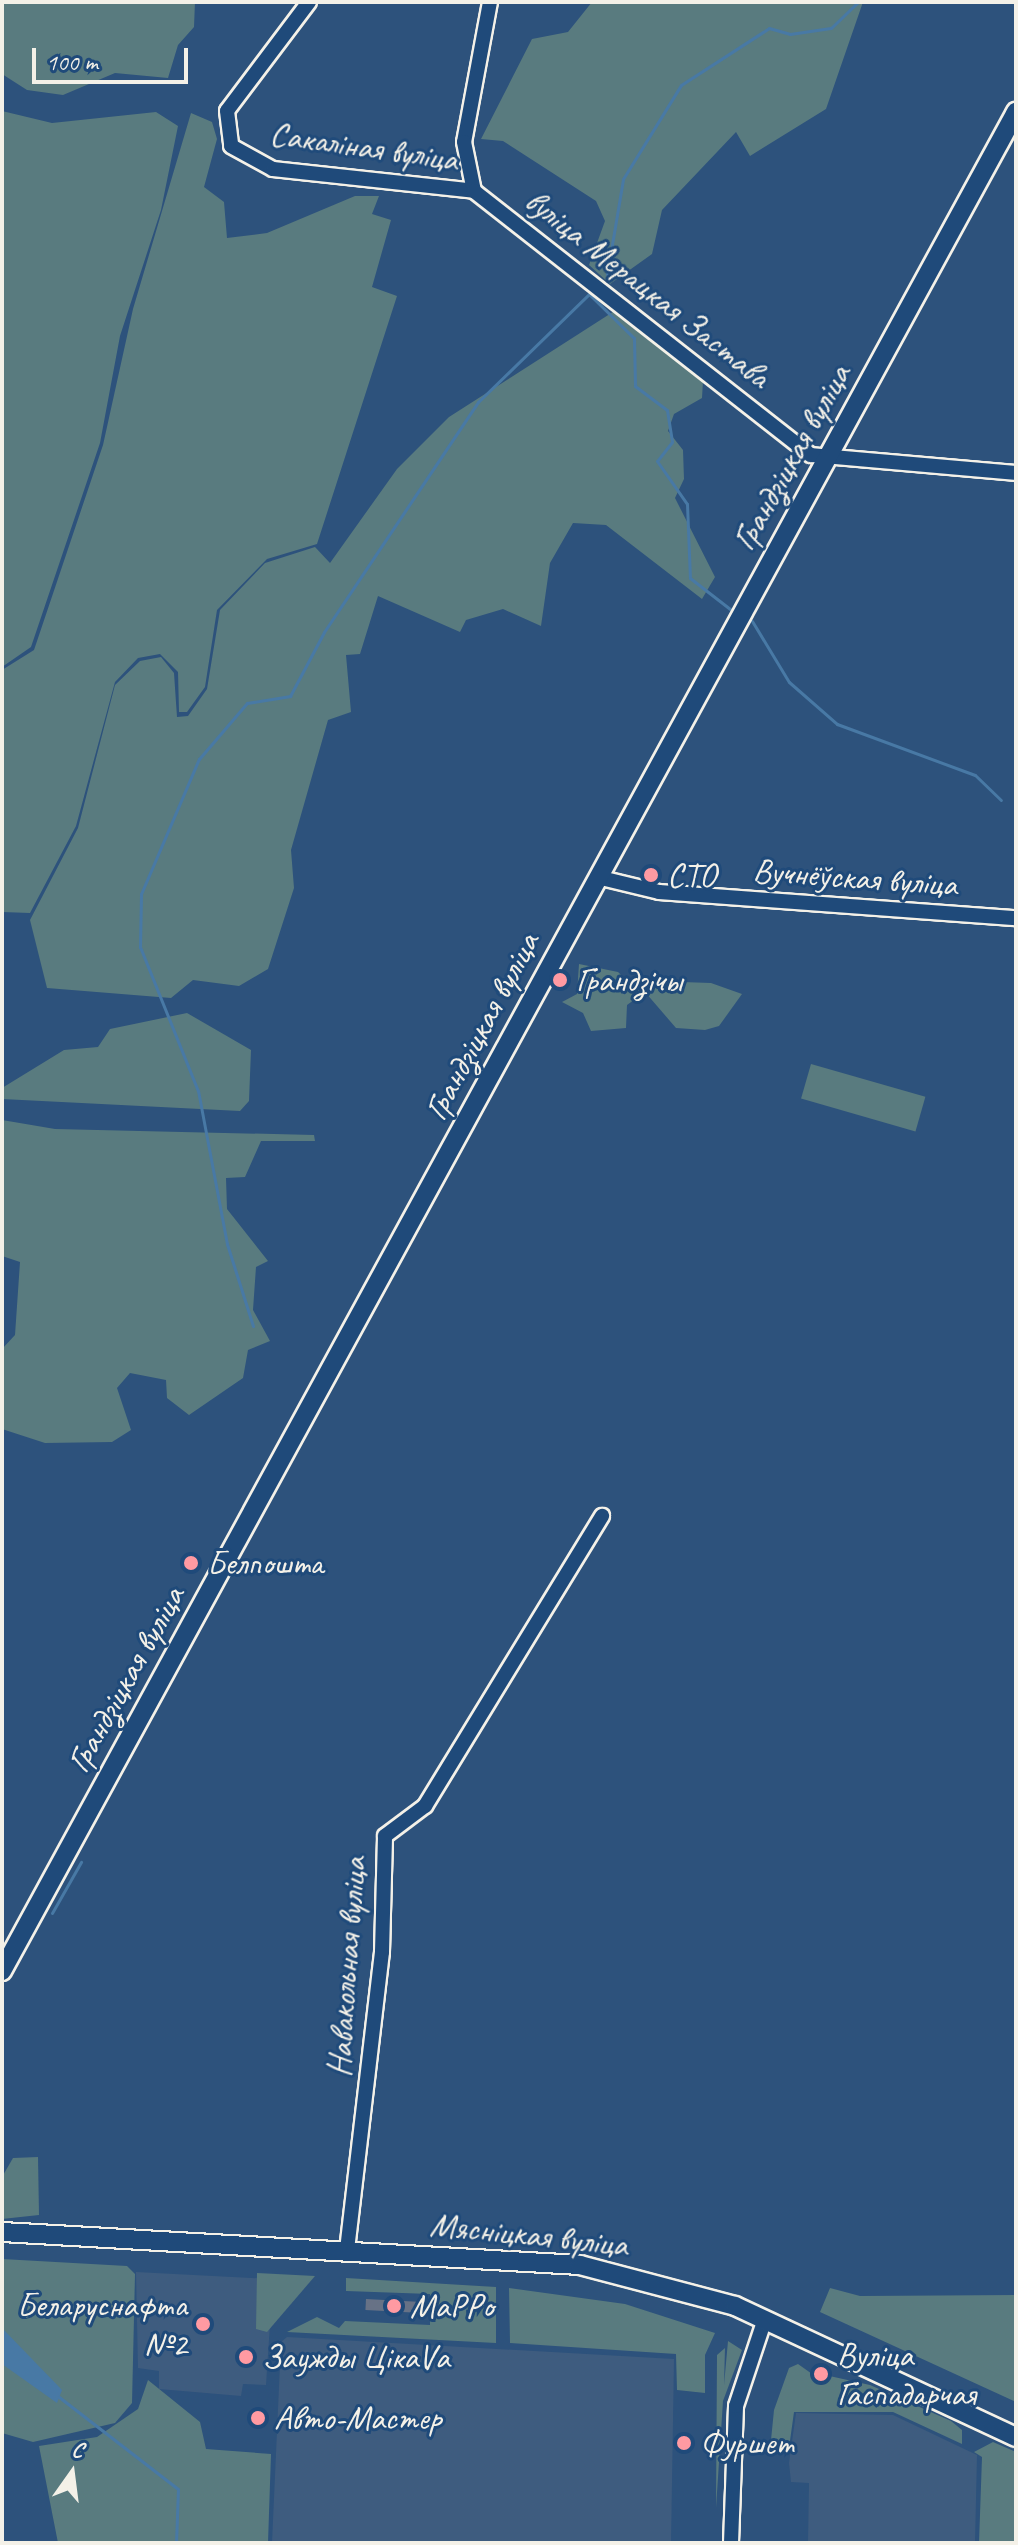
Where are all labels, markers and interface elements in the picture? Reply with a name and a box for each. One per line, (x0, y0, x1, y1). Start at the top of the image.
scale bar (36, 32, 192, 82)
text: 100 m (46, 47, 98, 77)
street label: Сакаліная вуліца (268, 113, 460, 179)
street label: вуліца Мерацкая Застава (517, 179, 779, 397)
street label: Грандзіцкая вуліца (724, 358, 858, 556)
street label: Вучнёўская вуліца (753, 850, 957, 904)
place label: СТО (667, 855, 716, 895)
marker: СТО (642, 866, 660, 884)
street label: Грандзіцкая вуліца (415, 926, 547, 1126)
place label: Грандзічы (576, 960, 682, 1000)
marker: Грандзічы (551, 971, 569, 989)
place label: Белпошта (207, 1543, 323, 1583)
marker: Белпошта (182, 1554, 200, 1572)
street label: Грандзіцкая вуліца (58, 1580, 192, 1778)
street label: Навакольная вуліца (318, 1857, 374, 2077)
street label: Мясніцкая вуліца (429, 2203, 629, 2265)
place label: Беларуснафта №2 (17, 2284, 187, 2364)
place label: МаРРо (410, 2286, 493, 2326)
marker: МаРРо (385, 2297, 403, 2315)
marker: Беларуснафта №2 (194, 2315, 212, 2333)
place label: Вуліца Гаспадарчая (837, 2334, 976, 2414)
place label: Заужды ЦікаVа (262, 2337, 450, 2377)
marker: Заужды ЦікаVа (237, 2348, 255, 2366)
marker: Вуліца Гаспадарчая (812, 2365, 830, 2383)
place label: Авто-Мастер (274, 2398, 441, 2438)
marker: Авто-Мастер (249, 2409, 267, 2427)
place label: Фуршет (700, 2423, 794, 2463)
north arrow (32, 2433, 112, 2513)
marker: Фуршет (675, 2434, 693, 2452)
text: С (69, 2435, 86, 2465)

